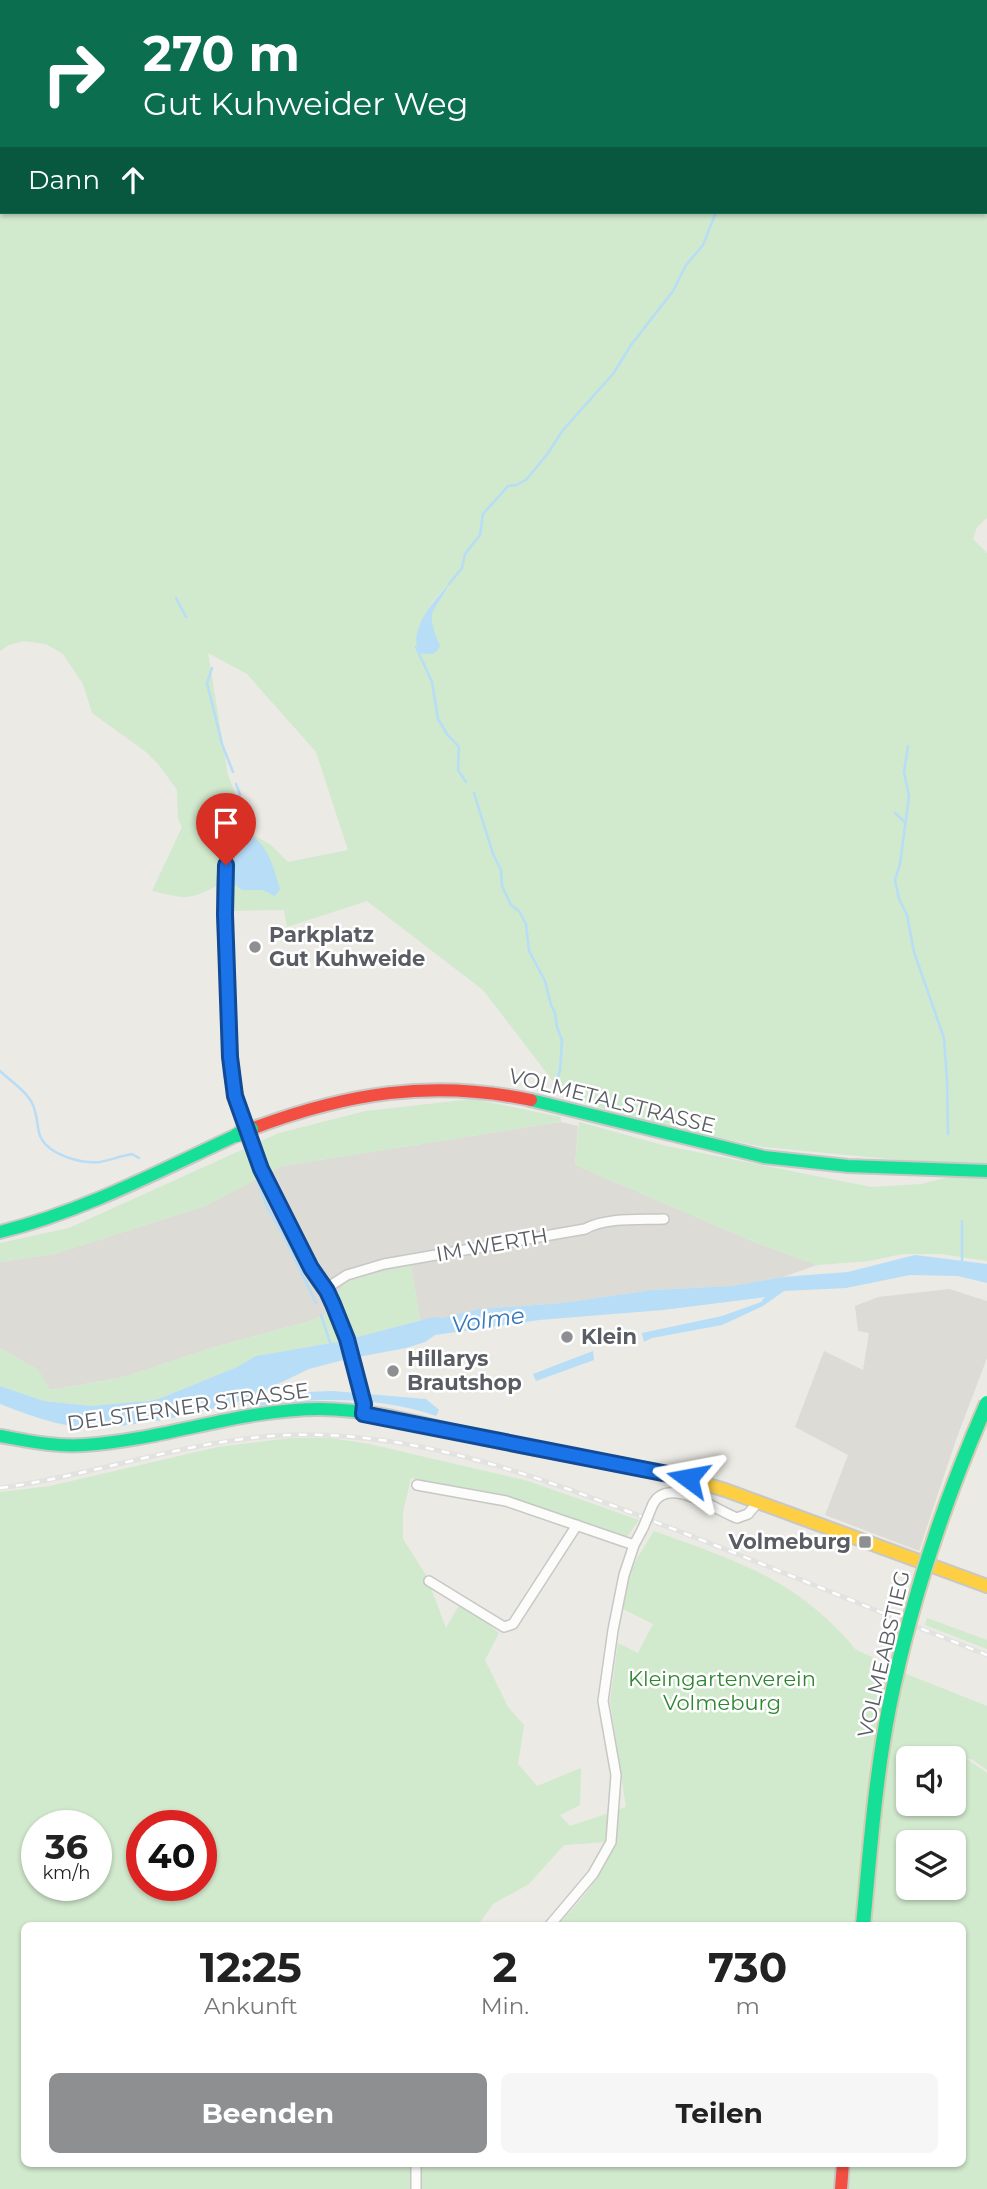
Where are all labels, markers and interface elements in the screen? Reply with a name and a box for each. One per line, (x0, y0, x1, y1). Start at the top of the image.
text: 270 m (143, 24, 300, 83)
icon: right (28, 28, 119, 119)
text: Gut Kuhweider Weg (143, 84, 468, 123)
icon: ahead (114, 161, 152, 199)
text: Dann (28, 164, 100, 196)
pin (196, 793, 256, 865)
icon: arrive (207, 804, 245, 842)
place label: Parkplatz Gut Kuhweide (269, 922, 425, 971)
marker: Parkplatz Gut Kuhweide (247, 939, 263, 955)
street label: VOLMETALSTRASSE (506, 1063, 718, 1138)
street label: IM WERTH (434, 1222, 550, 1267)
water label: Volme (450, 1301, 526, 1339)
place label: Klein (581, 1324, 637, 1349)
marker: Klein (559, 1329, 575, 1345)
place label: Hillarys Brautshop (407, 1346, 522, 1395)
marker: Hillarys Brautshop (385, 1363, 401, 1379)
street label: DELSTERNER STRASSE (65, 1377, 311, 1436)
position arrow (651, 1441, 725, 1515)
place label: Volmeburg (728, 1529, 851, 1554)
marker: Volmeburg (857, 1534, 873, 1550)
street label: VOLMEABSTIEG (852, 1568, 915, 1740)
park label: Kleingartenverein Volmeburg (628, 1666, 816, 1715)
map controls (896, 1746, 966, 1900)
button: sound (896, 1746, 966, 1816)
speed limit sign: 40 (126, 1810, 217, 1901)
text: 36 (45, 1825, 88, 1868)
button: layers (896, 1830, 966, 1900)
text: km/h (42, 1862, 91, 1884)
text: 12:25 (200, 1941, 302, 1993)
text: 2 (493, 1941, 517, 1993)
text: 730 (708, 1941, 787, 1993)
text: Ankunft (204, 1992, 298, 2020)
text: Min. (481, 1992, 529, 2020)
text: m (735, 1992, 760, 2020)
button: Beenden (49, 2073, 487, 2153)
button: Teilen (501, 2073, 938, 2153)

